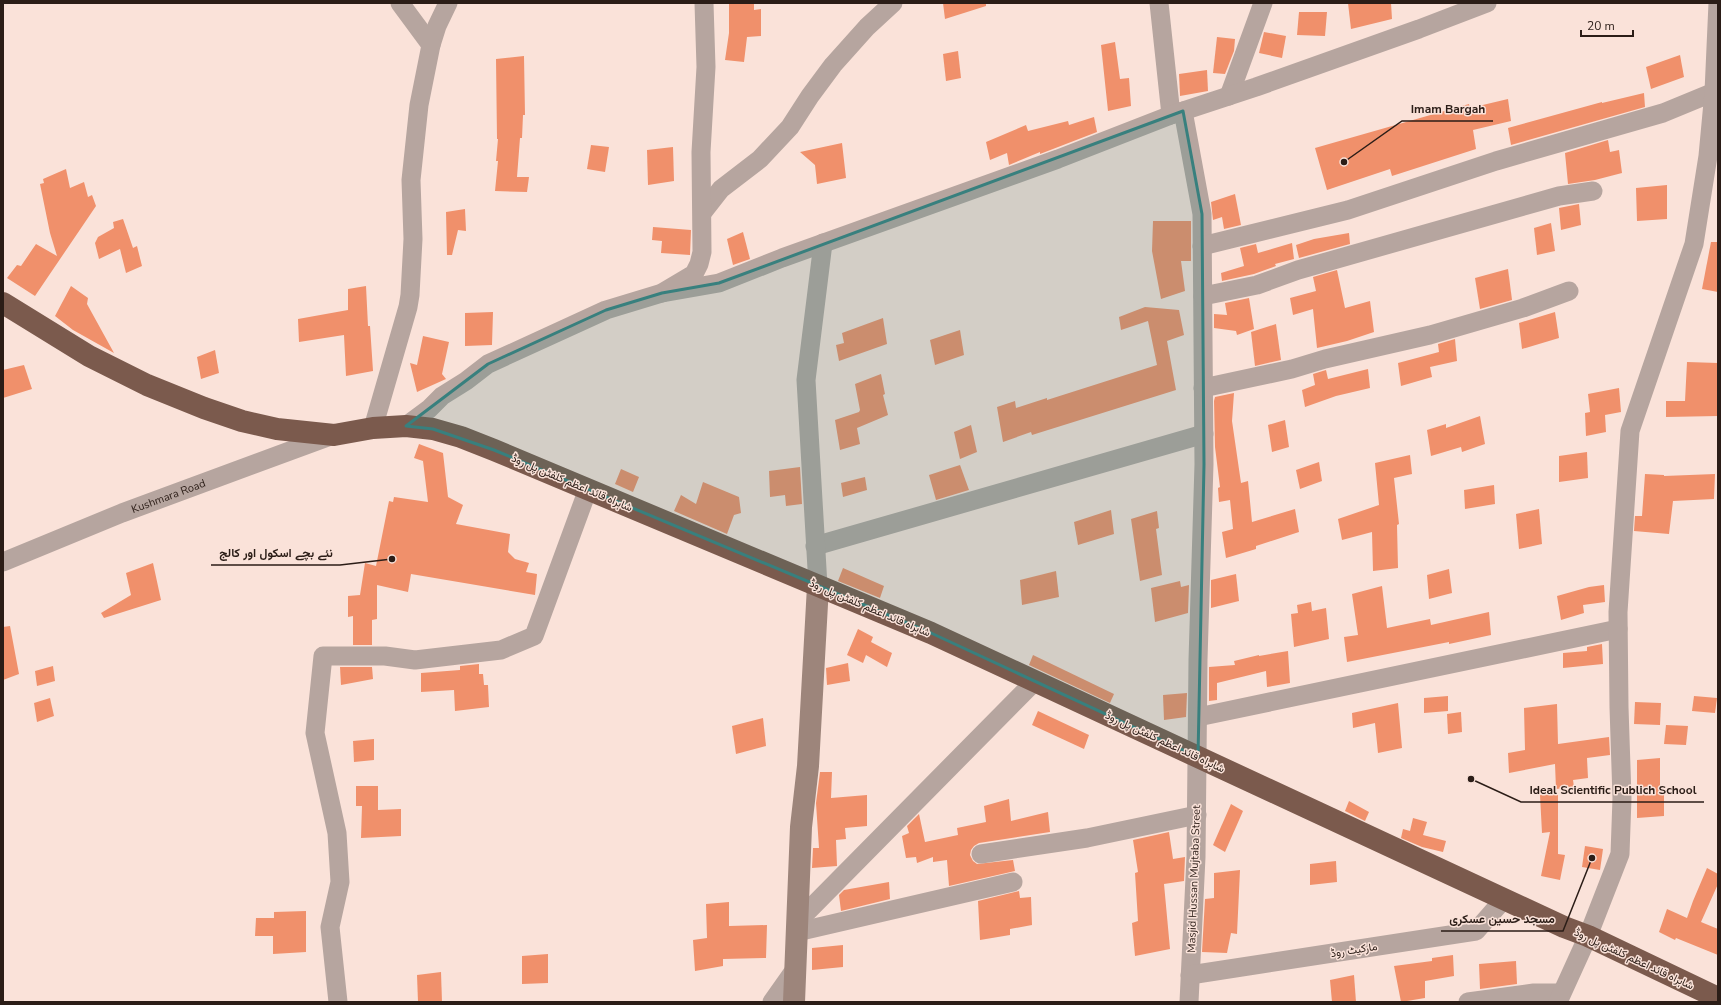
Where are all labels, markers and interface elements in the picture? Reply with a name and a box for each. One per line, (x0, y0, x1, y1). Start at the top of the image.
scale bar (1581, 12, 1633, 38)
text: 20 m (1587, 18, 1615, 34)
callout: Imam Bargah (1402, 97, 1493, 121)
text: Imam Bargah (1411, 101, 1485, 117)
street label: شاہراہ قائد اعظم کلفٹن پل روڈ (509, 451, 635, 515)
street label: Kushmara Road (129, 475, 207, 516)
callout: نئے بچے اسکول اور کالج (211, 541, 340, 565)
text: نئے بچے اسکول اور کالج (219, 545, 333, 561)
street label: شاہراہ قائد اعظم کلفٹن پل روڈ (807, 576, 933, 640)
street label: شاہراہ قائد اعظم کلفٹن پل روڈ (1103, 708, 1227, 776)
callout: Ideal Scientific Publich School (1521, 778, 1704, 802)
text: Ideal Scientific Publich School (1529, 782, 1697, 798)
street label: Masjid Hussan Mujtaba Street (1184, 805, 1204, 953)
callout: مسجد حسین عسکری (1441, 907, 1563, 931)
text: مسجد حسین عسکری (1449, 911, 1555, 927)
street label: شاہراہ قائد اعظم کلفٹن پل روڈ (1572, 925, 1696, 993)
street label: مارکیٹ روڈ (1330, 939, 1379, 961)

